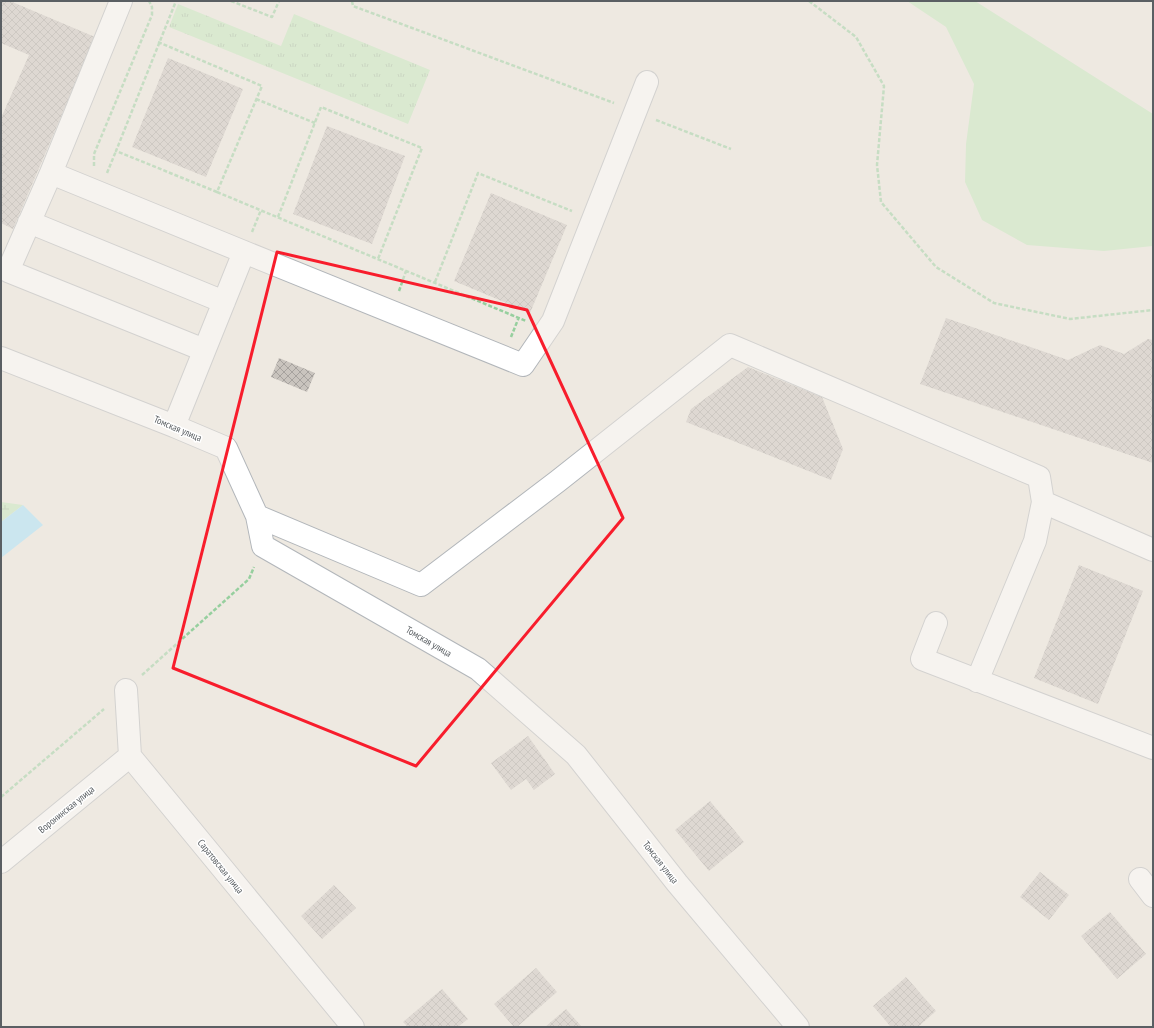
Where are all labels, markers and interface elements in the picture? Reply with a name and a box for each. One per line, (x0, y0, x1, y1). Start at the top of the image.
street label: Томская улица (152, 413, 204, 444)
street label: Томская улица (403, 623, 454, 660)
street label: Воронинская улица (36, 783, 97, 836)
street label: Саратовская улица (195, 836, 247, 896)
street label: Томская улица (640, 838, 681, 886)

